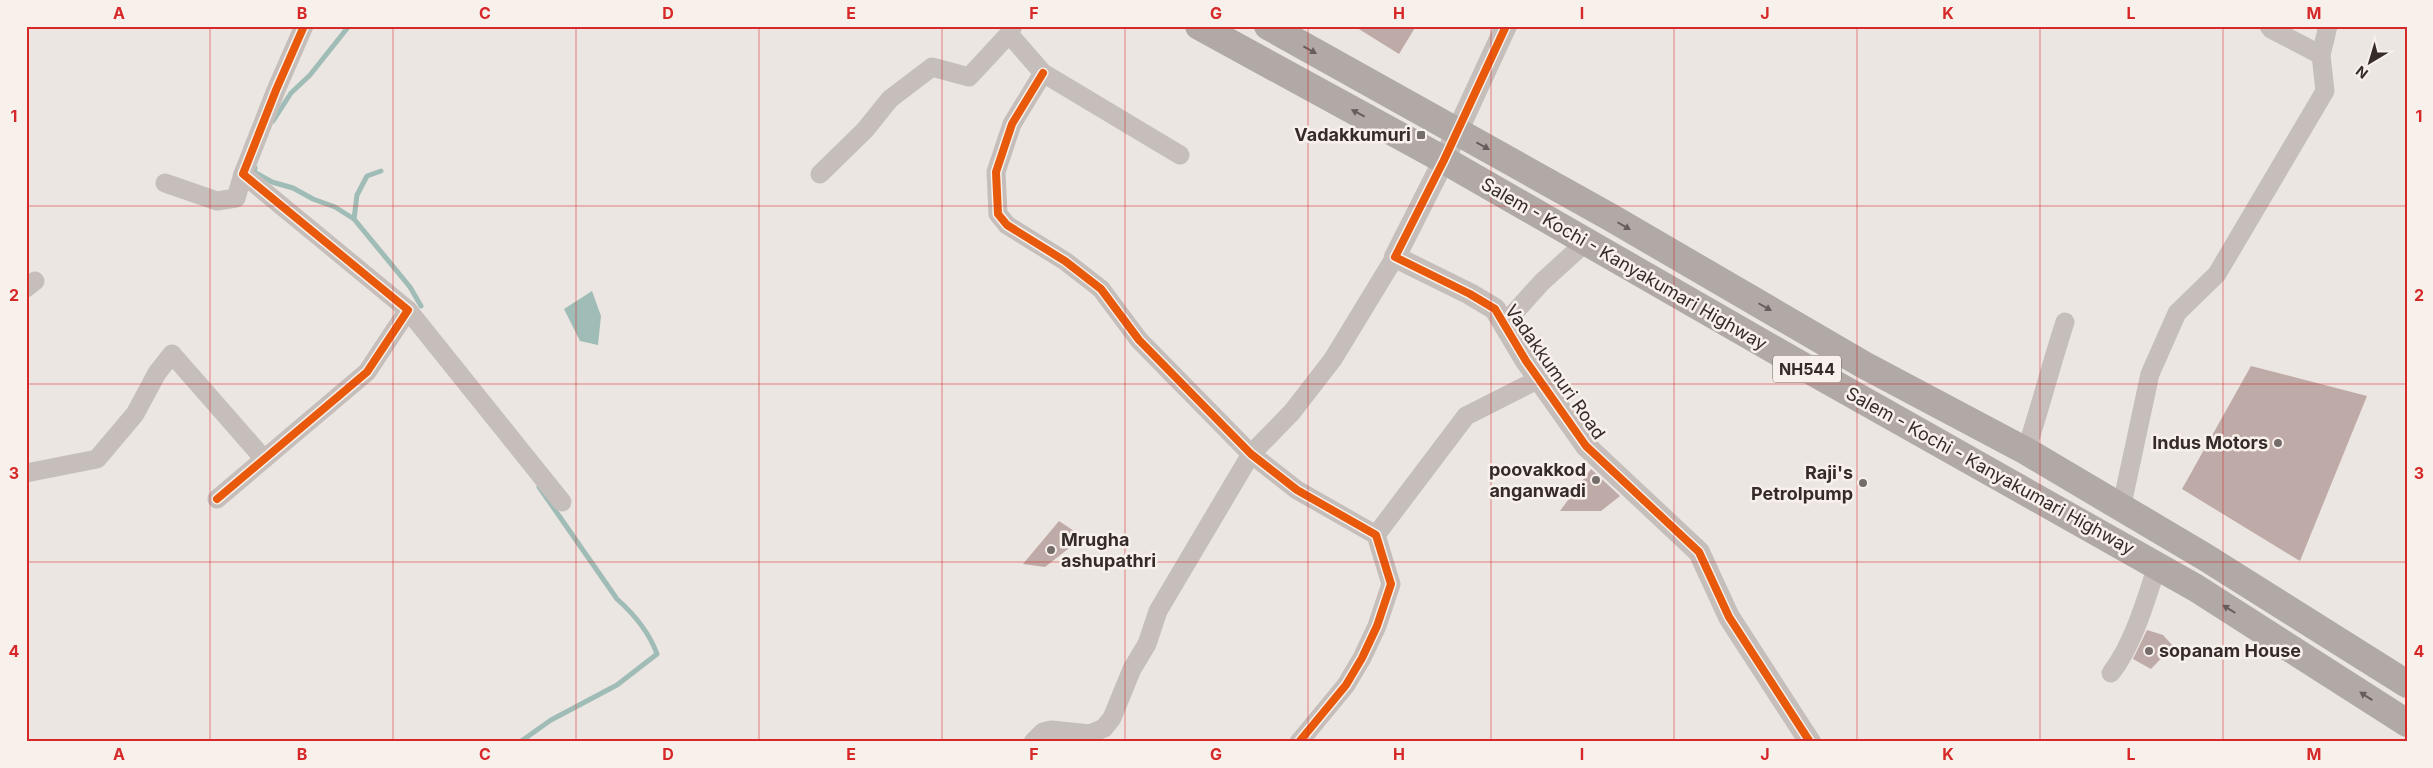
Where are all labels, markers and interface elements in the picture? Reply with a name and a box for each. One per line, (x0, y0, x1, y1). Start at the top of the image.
text: A (113, 3, 125, 23)
text: B (297, 3, 307, 23)
text: C (479, 3, 491, 23)
text: D (662, 3, 674, 23)
text: E (846, 3, 856, 23)
text: F (1029, 3, 1039, 23)
text: G (1210, 3, 1222, 23)
text: H (1393, 3, 1405, 23)
text: I (1580, 3, 1584, 23)
text: J (1760, 3, 1770, 23)
text: K (1942, 3, 1954, 23)
text: L (2126, 3, 2136, 23)
text: M (2307, 3, 2321, 23)
north arrow (2346, 38, 2396, 88)
one-way arrow (1303, 46, 1318, 54)
text: N (2352, 63, 2371, 83)
text: 1 (11, 106, 17, 126)
text: 1 (2416, 106, 2422, 126)
one-way arrow (1350, 109, 1365, 117)
place label: Vadakkumuri (1294, 124, 1411, 145)
marker: Vadakkumuri (1415, 129, 1427, 141)
one-way arrow (1476, 142, 1490, 150)
street label: Salem - Kochi - Kanyakumari Highway (1478, 173, 1771, 354)
one-way arrow (1618, 221, 1631, 230)
text: 2 (9, 285, 19, 305)
text: 2 (2414, 285, 2424, 305)
street label: Vadakkumuri Road (1501, 300, 1610, 443)
one-way arrow (1758, 303, 1772, 312)
road number: NH544 (1773, 356, 1841, 382)
street label: Salem - Kochi - Kanyakumari Highway (1842, 382, 2138, 559)
place label: Indus Motors (2152, 432, 2268, 453)
marker: Indus Motors (2272, 437, 2284, 449)
place label: poovakkod anganwadi (1489, 459, 1586, 501)
place label: Raji's Petrolpump (1751, 462, 1853, 504)
text: 3 (9, 463, 19, 483)
text: 3 (2414, 463, 2424, 483)
marker: poovakkod anganwadi (1590, 474, 1602, 486)
marker: Raji's Petrolpump (1857, 477, 1869, 489)
place label: Mrugha ashupathri (1061, 529, 1156, 571)
marker: Mrugha ashupathri (1045, 544, 1057, 556)
one-way arrow (2222, 604, 2236, 613)
place label: sopanam House (2159, 640, 2301, 661)
text: 4 (9, 641, 20, 661)
text: 4 (2414, 641, 2425, 661)
marker: sopanam House (2143, 645, 2155, 657)
one-way arrow (2359, 692, 2373, 701)
text: A (113, 744, 125, 764)
text: B (297, 744, 307, 764)
text: C (479, 744, 491, 764)
text: D (662, 744, 674, 764)
text: E (846, 744, 856, 764)
text: F (1029, 744, 1039, 764)
text: G (1210, 744, 1222, 764)
text: H (1393, 744, 1405, 764)
text: I (1580, 744, 1584, 764)
text: J (1760, 744, 1770, 764)
text: K (1942, 744, 1954, 764)
text: L (2126, 744, 2136, 764)
text: M (2307, 744, 2321, 764)

